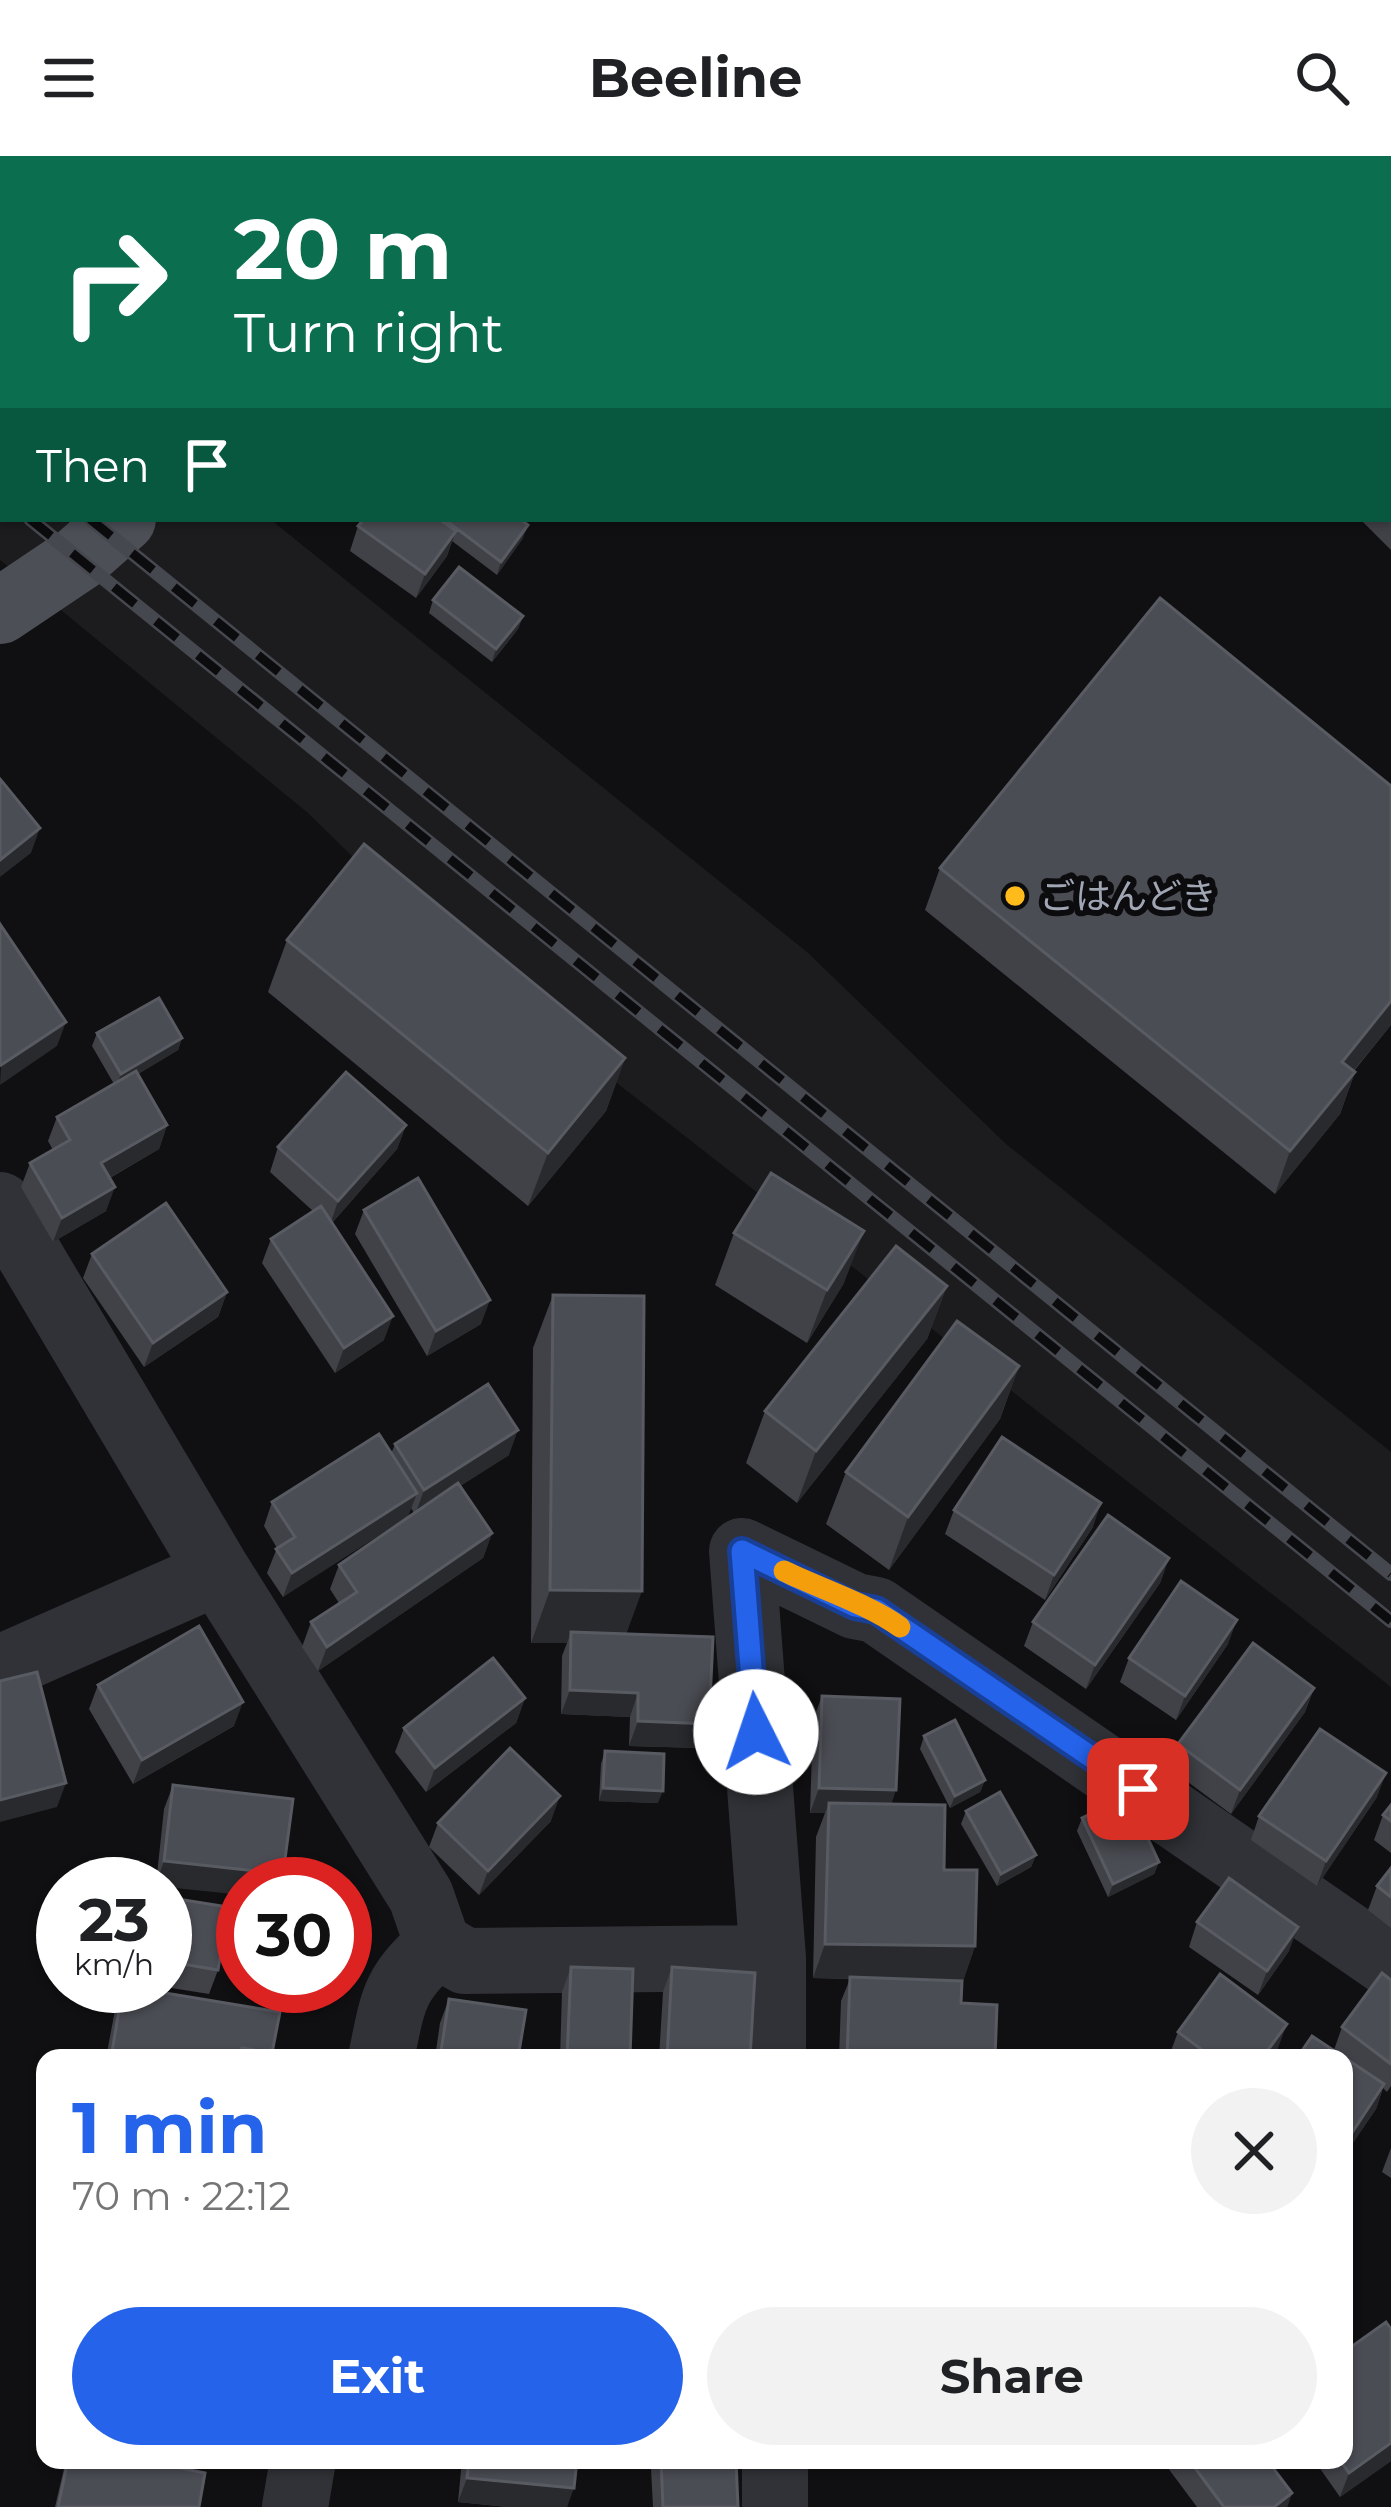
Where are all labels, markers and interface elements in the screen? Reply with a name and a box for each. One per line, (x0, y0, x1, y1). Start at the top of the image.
icon: menu (36, 45, 102, 111)
text: Beeline (589, 45, 802, 111)
icon: search (1289, 45, 1355, 111)
text: 20 m (234, 198, 452, 300)
icon: right (36, 204, 192, 360)
text: Turn right (234, 300, 504, 366)
icon: arrive (174, 432, 240, 498)
text: Then (36, 438, 150, 493)
place label: ごはんどき (1039, 874, 1217, 918)
marker: ごはんどき (1002, 883, 1028, 909)
position arrow (693, 1669, 819, 1795)
pin (1087, 1738, 1189, 1840)
icon: arrive (1105, 1756, 1171, 1822)
speed limit sign: 30 (216, 1857, 372, 2013)
text: 23 (79, 1883, 149, 1956)
text: km/h (74, 1946, 154, 1983)
text: 1 min (72, 2083, 268, 2171)
button: close (1191, 2088, 1317, 2214)
text: 70 m · 22:12 (72, 2172, 291, 2220)
button: Exit (72, 2307, 683, 2445)
button: Share (707, 2307, 1317, 2445)

